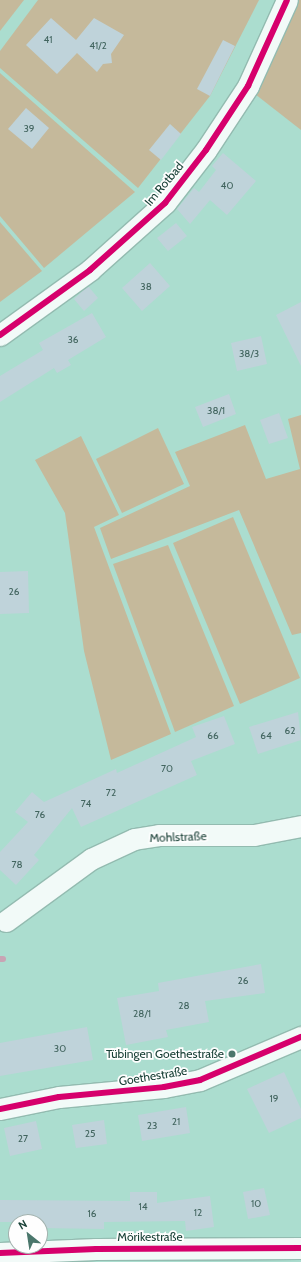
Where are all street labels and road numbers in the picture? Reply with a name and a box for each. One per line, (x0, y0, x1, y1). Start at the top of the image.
street label: Im Rotbad (142, 159, 186, 209)
street label: Mohlstraße (149, 829, 207, 845)
street label: Goethestraße (118, 1063, 188, 1089)
street label: Mörikestraße (117, 1230, 183, 1244)

